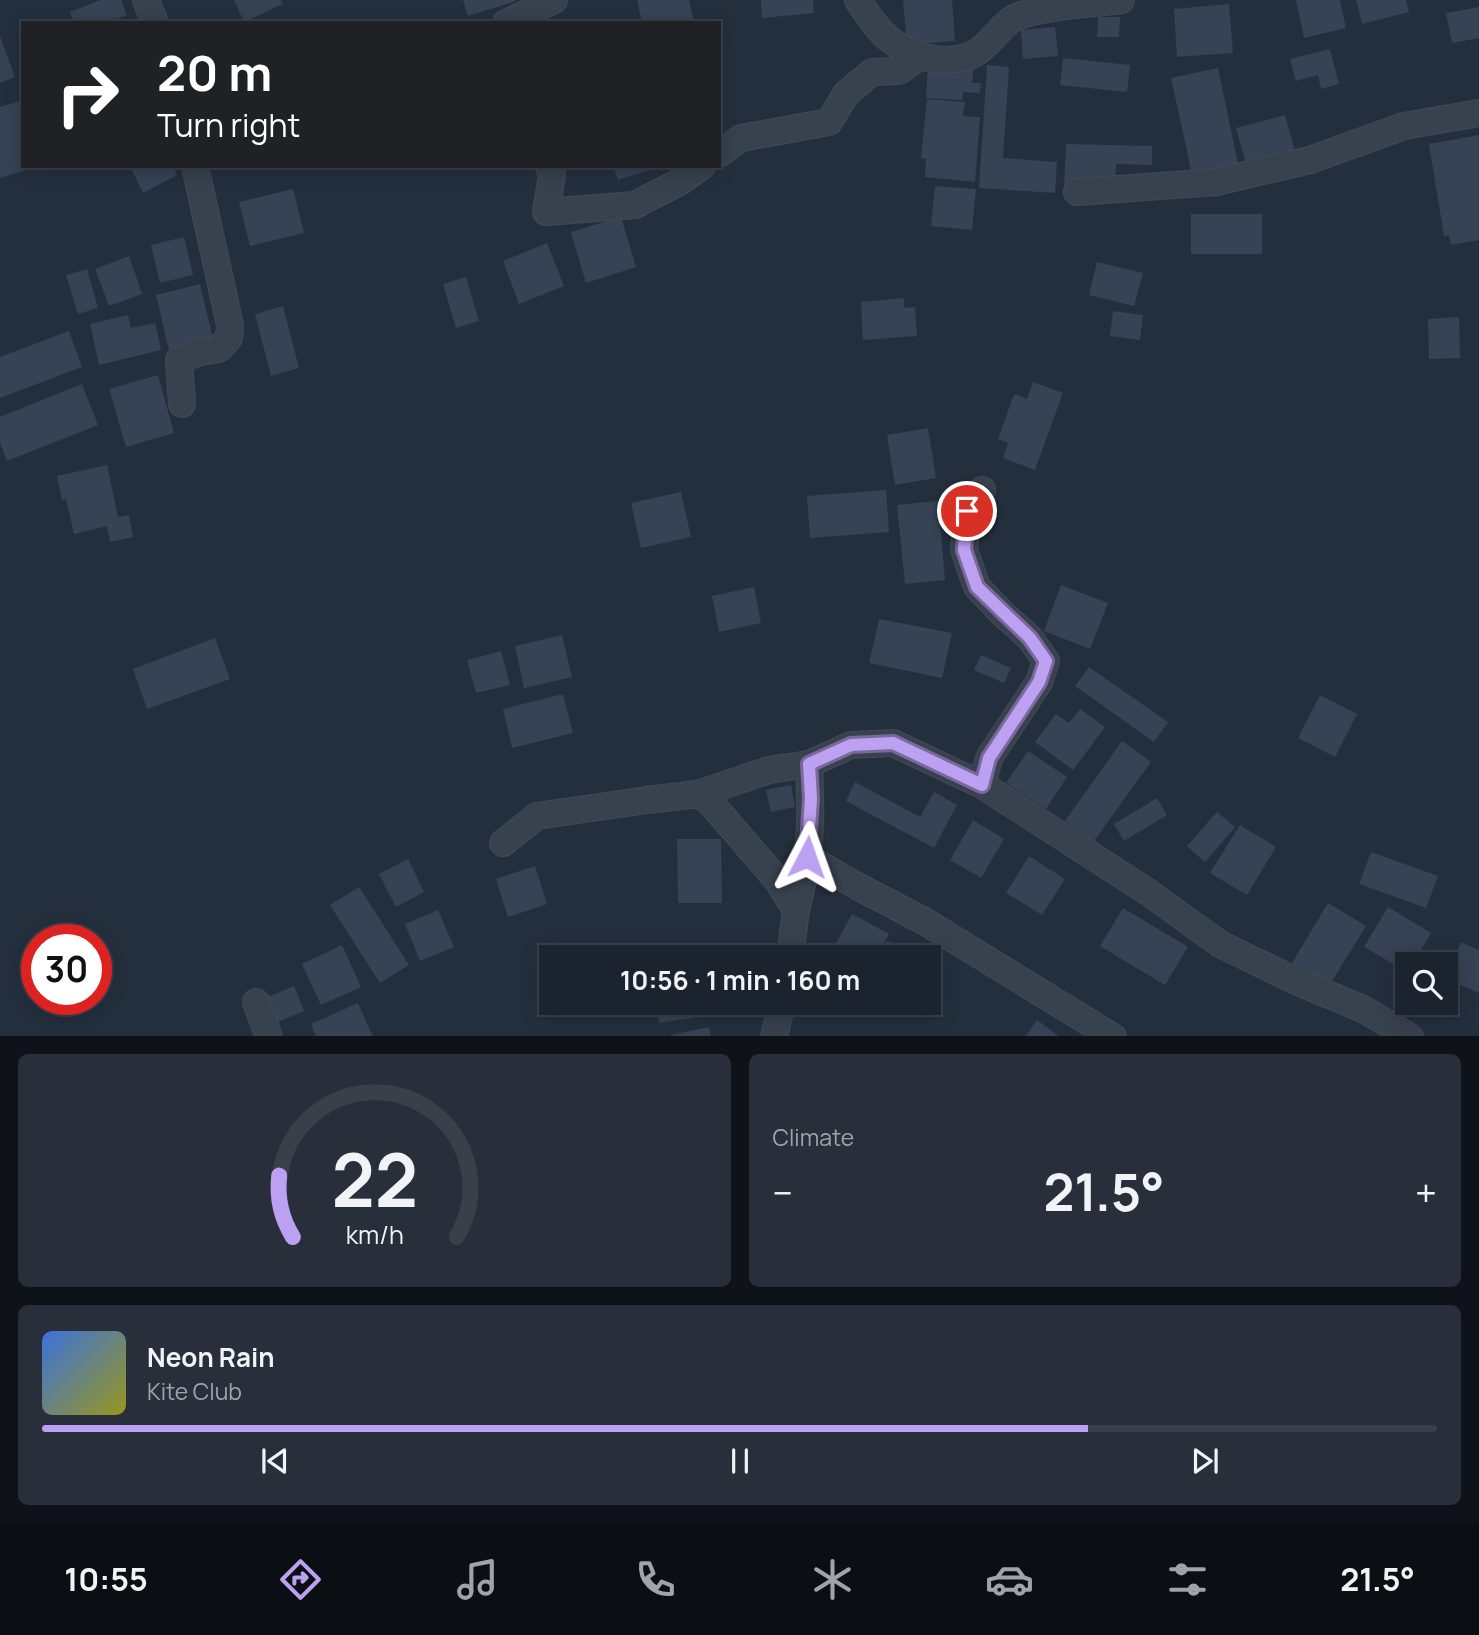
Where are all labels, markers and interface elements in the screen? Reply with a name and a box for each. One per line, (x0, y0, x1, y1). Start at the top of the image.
text: 20 m (157, 39, 272, 106)
icon: right (42, 49, 133, 140)
text: Turn right (157, 103, 300, 147)
pin (937, 481, 997, 541)
icon: arrive (948, 492, 986, 530)
position arrow (770, 820, 844, 894)
speed limit sign: 30 (21, 924, 112, 1015)
map controls (1395, 952, 1458, 1015)
button: search (1395, 952, 1458, 1015)
text: 10:56 · 1 min · 160 m (620, 962, 860, 998)
text: Climate (773, 1121, 854, 1153)
text: 22 (331, 1129, 418, 1229)
text: 21.5° (1043, 1156, 1165, 1227)
text: − (773, 1166, 793, 1218)
text: + (1415, 1166, 1437, 1218)
text: km/h (345, 1216, 403, 1251)
text: Neon Rain (147, 1339, 275, 1375)
text: Kite Club (147, 1375, 242, 1407)
icon: previous (256, 1442, 294, 1480)
icon: pause (721, 1442, 759, 1480)
icon: next (1186, 1442, 1224, 1480)
icon: directions (276, 1555, 325, 1604)
icon: music (453, 1555, 502, 1604)
icon: phone (631, 1555, 680, 1604)
icon: climate (808, 1555, 857, 1604)
icon: car (985, 1555, 1034, 1604)
icon: filters (1163, 1555, 1212, 1604)
text: 10:55 (64, 1557, 148, 1601)
text: 21.5° (1340, 1557, 1415, 1601)

